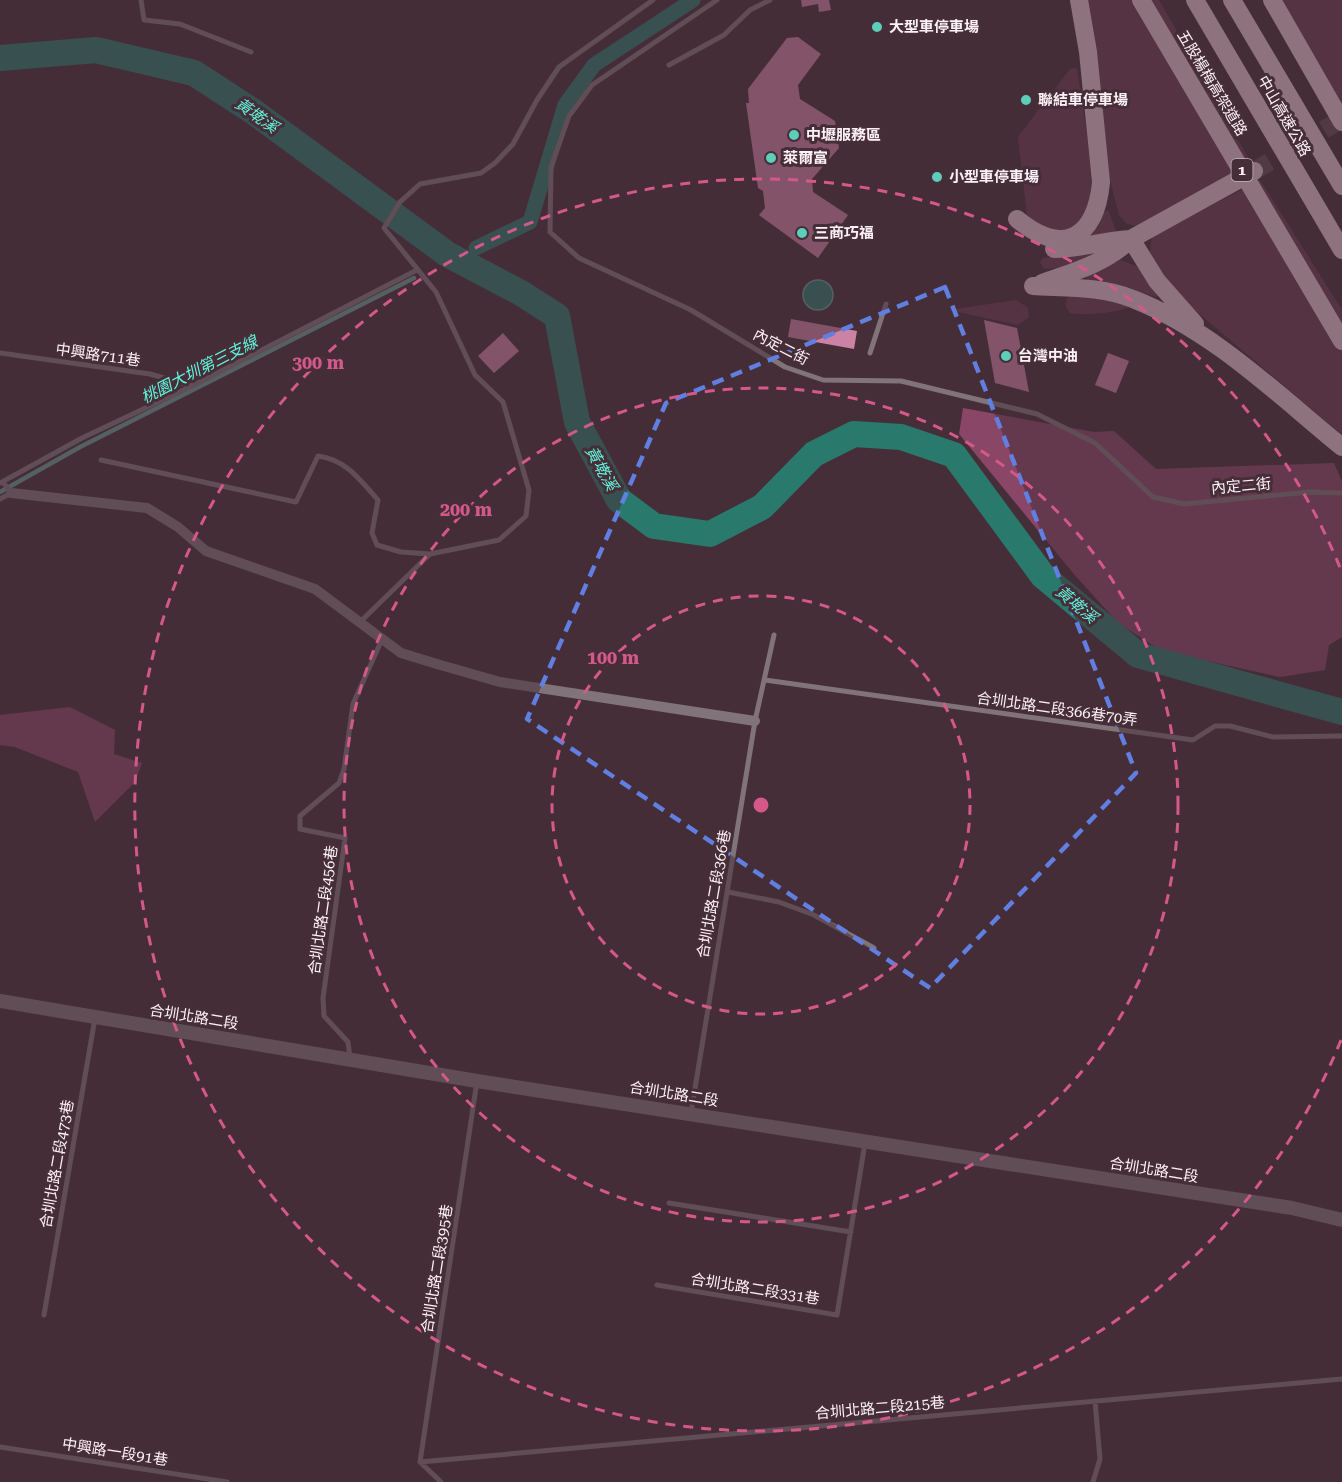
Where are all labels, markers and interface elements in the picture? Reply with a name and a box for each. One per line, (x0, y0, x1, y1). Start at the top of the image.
place label: 大型車停車場 (889, 18, 979, 36)
marker: 大型車停車場 (870, 20, 884, 34)
street label: 五股楊梅高架道路 (1173, 27, 1251, 139)
street label: 中山高速公路 (1254, 73, 1314, 159)
place label: 聯結車停車場 (1038, 91, 1128, 109)
marker: 聯結車停車場 (1019, 93, 1033, 107)
water label: 黃墘溪 (232, 94, 283, 138)
place label: 中壢服務區 (806, 126, 881, 144)
marker: 中壢服務區 (787, 128, 801, 142)
place label: 萊爾富 (783, 149, 828, 167)
marker: 萊爾富 (764, 151, 778, 165)
road number: 1 (1232, 159, 1252, 181)
place label: 小型車停車場 (949, 168, 1039, 186)
marker: 小型車停車場 (930, 170, 944, 184)
place label: 三商巧福 (814, 224, 874, 242)
marker: 三商巧福 (795, 226, 809, 240)
street label: 內定二街 (750, 325, 812, 369)
water label: 桃園大圳第三支線 (138, 331, 262, 407)
street label: 中興路711巷 (55, 340, 141, 370)
place label: 台灣中油 (1018, 347, 1078, 365)
marker: 台灣中油 (999, 349, 1013, 363)
text: 300 m (292, 352, 345, 373)
water label: 黃墘溪 (582, 443, 622, 496)
street label: 內定二街 (1210, 474, 1272, 498)
text: 200 m (440, 499, 493, 520)
water label: 黃墘溪 (1052, 582, 1103, 628)
text: 100 m (587, 647, 640, 668)
street label: 合圳北路二段366巷70弄 (976, 689, 1138, 729)
centre of rings (751, 795, 771, 815)
street label: 合圳北路二段366巷 (694, 828, 734, 960)
street label: 合圳北路二段456巷 (305, 844, 341, 976)
street label: 合圳北路二段 (148, 1001, 240, 1033)
street label: 合圳北路二段 (628, 1078, 720, 1110)
street label: 合圳北路二段473巷 (37, 1098, 77, 1230)
street label: 合圳北路二段 (1108, 1154, 1200, 1186)
street label: 合圳北路二段395巷 (418, 1203, 456, 1335)
street label: 合圳北路二段331巷 (689, 1270, 821, 1308)
street label: 合圳北路二段215巷 (814, 1393, 946, 1423)
street label: 中興路一段91巷 (61, 1435, 169, 1469)

